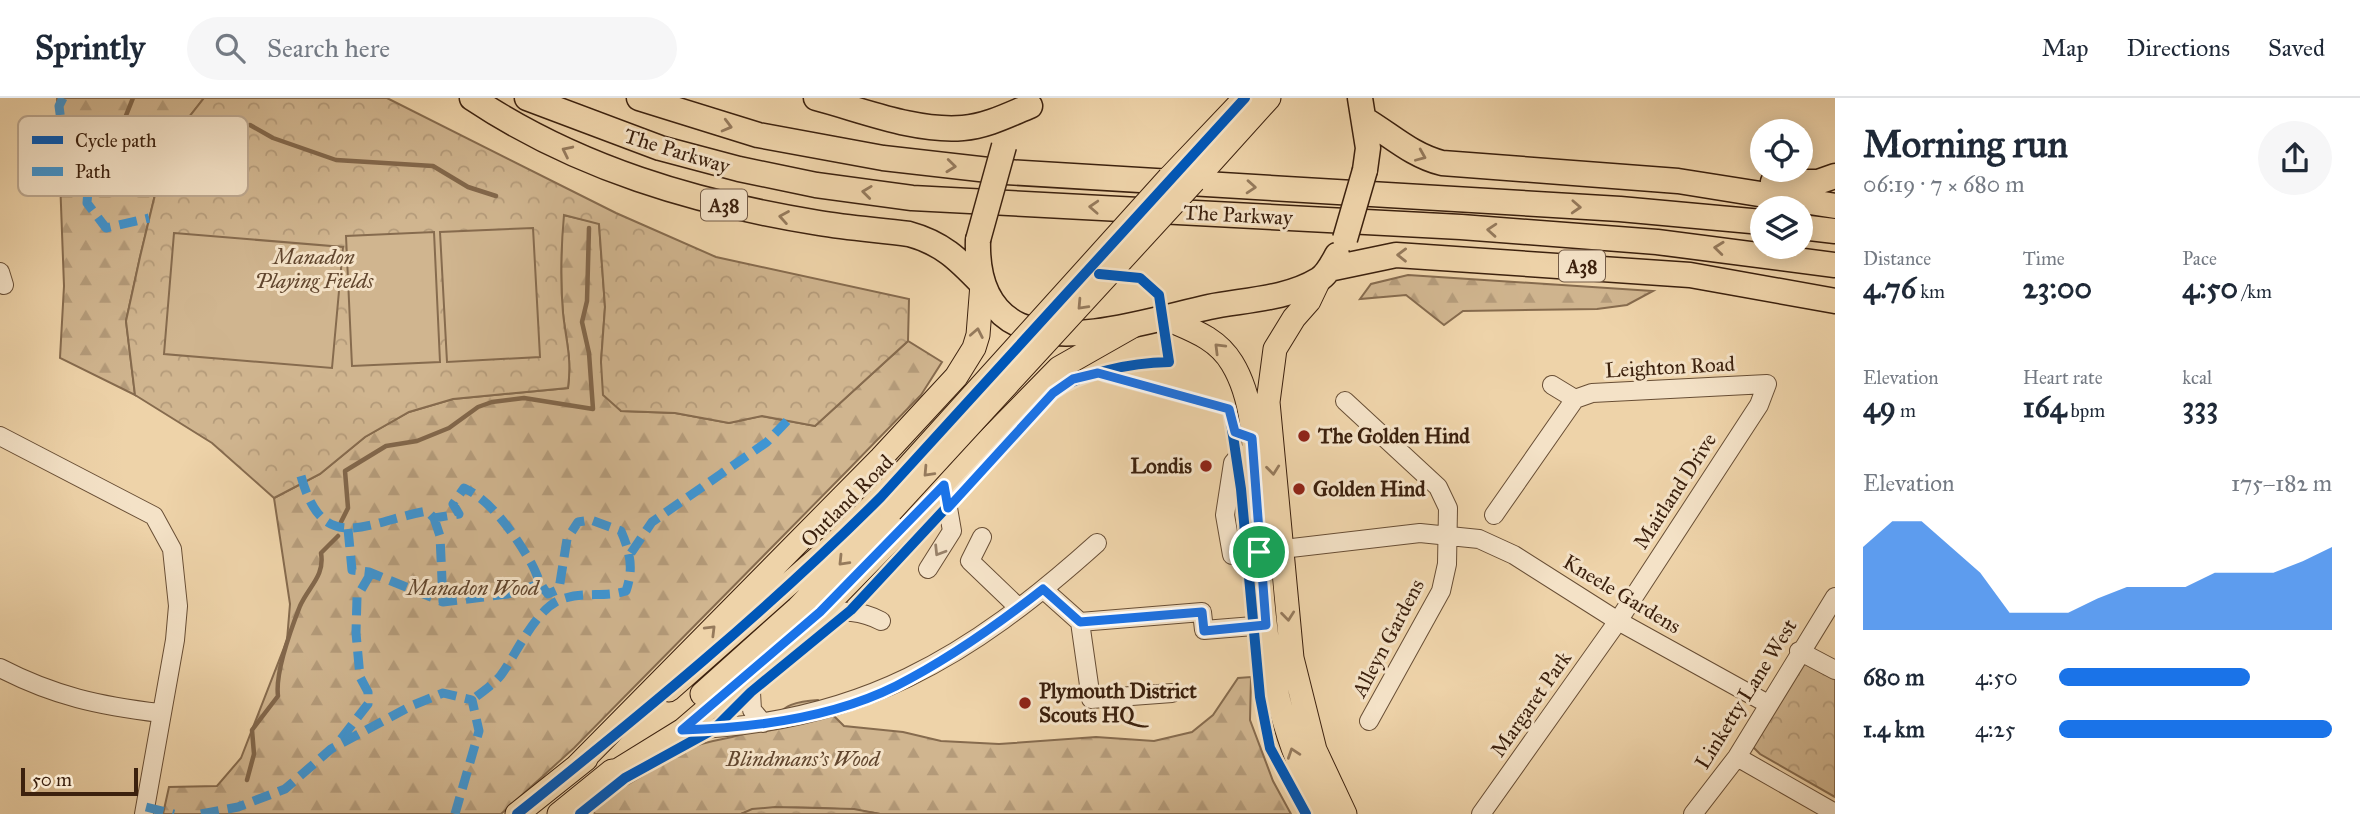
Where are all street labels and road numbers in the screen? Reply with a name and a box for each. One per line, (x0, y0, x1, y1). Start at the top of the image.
street label: The Parkway (621, 123, 734, 180)
road number: A38 (701, 190, 747, 220)
street label: The Parkway (1183, 199, 1294, 231)
road number: A38 (1559, 250, 1605, 282)
street label: Leighton Road (1604, 351, 1736, 383)
street label: Maitland Drive (1628, 428, 1722, 554)
street label: Outland Road (795, 449, 899, 553)
street label: Kneele Gardens (1558, 549, 1686, 639)
street label: Alleyn Gardens (1346, 574, 1430, 702)
street label: Linketty Lane West (1689, 614, 1803, 774)
street label: Margaret Park (1485, 646, 1577, 762)

